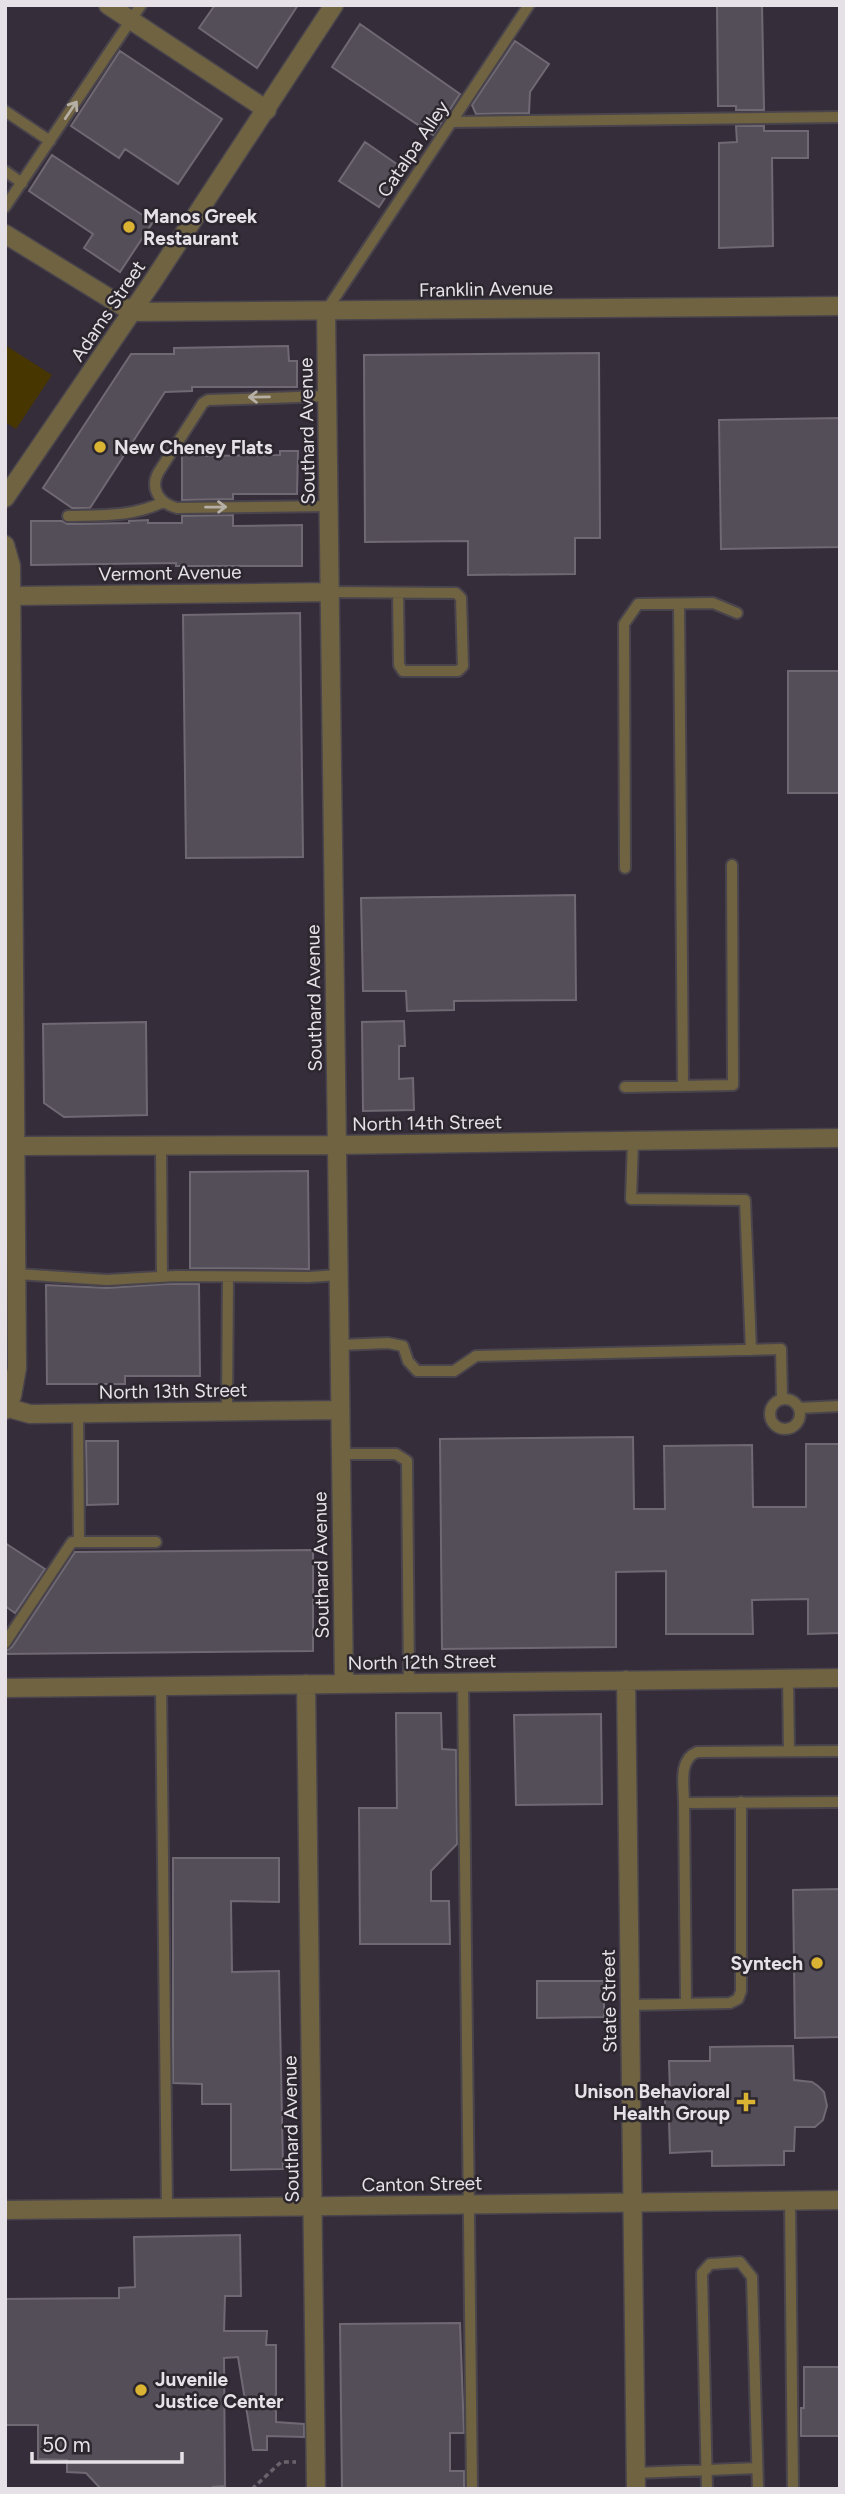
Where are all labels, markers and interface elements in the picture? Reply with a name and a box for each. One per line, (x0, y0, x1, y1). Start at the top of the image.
street label: Catalpa Alley (372, 96, 454, 202)
one-way arrow (64, 101, 78, 120)
place label: Manos Greek Restaurant (143, 205, 258, 250)
marker: Manos Greek Restaurant (121, 219, 137, 235)
street label: Adams Street (66, 256, 150, 366)
street label: Franklin Avenue (419, 276, 553, 302)
street label: Southard Avenue (294, 357, 320, 505)
one-way arrow (248, 390, 271, 404)
place label: New Cheney Flats (114, 436, 273, 459)
marker: New Cheney Flats (92, 439, 108, 455)
one-way arrow (205, 500, 228, 514)
street label: Vermont Avenue (98, 560, 242, 586)
street label: Southard Avenue (301, 924, 327, 1072)
street label: North 14th Street (352, 1110, 502, 1136)
street label: North 13th Street (99, 1378, 247, 1404)
street label: Southard Avenue (308, 1491, 334, 1639)
street label: North 12th Street (347, 1649, 497, 1675)
street label: State Street (597, 1949, 621, 2053)
place label: Syntech (731, 1952, 803, 1975)
marker: Syntech (809, 1955, 825, 1971)
street label: Southard Avenue (278, 2055, 304, 2203)
place label: Unison Behavioral Health Group (574, 2080, 730, 2125)
marker: Unison Behavioral Health Group (736, 2092, 756, 2112)
street label: Canton Street (361, 2171, 483, 2197)
place label: Juvenile Justice Center (155, 2368, 283, 2413)
marker: Juvenile Justice Center (133, 2382, 149, 2398)
scale bar (32, 2420, 182, 2464)
text: 50 m (42, 2432, 91, 2457)

